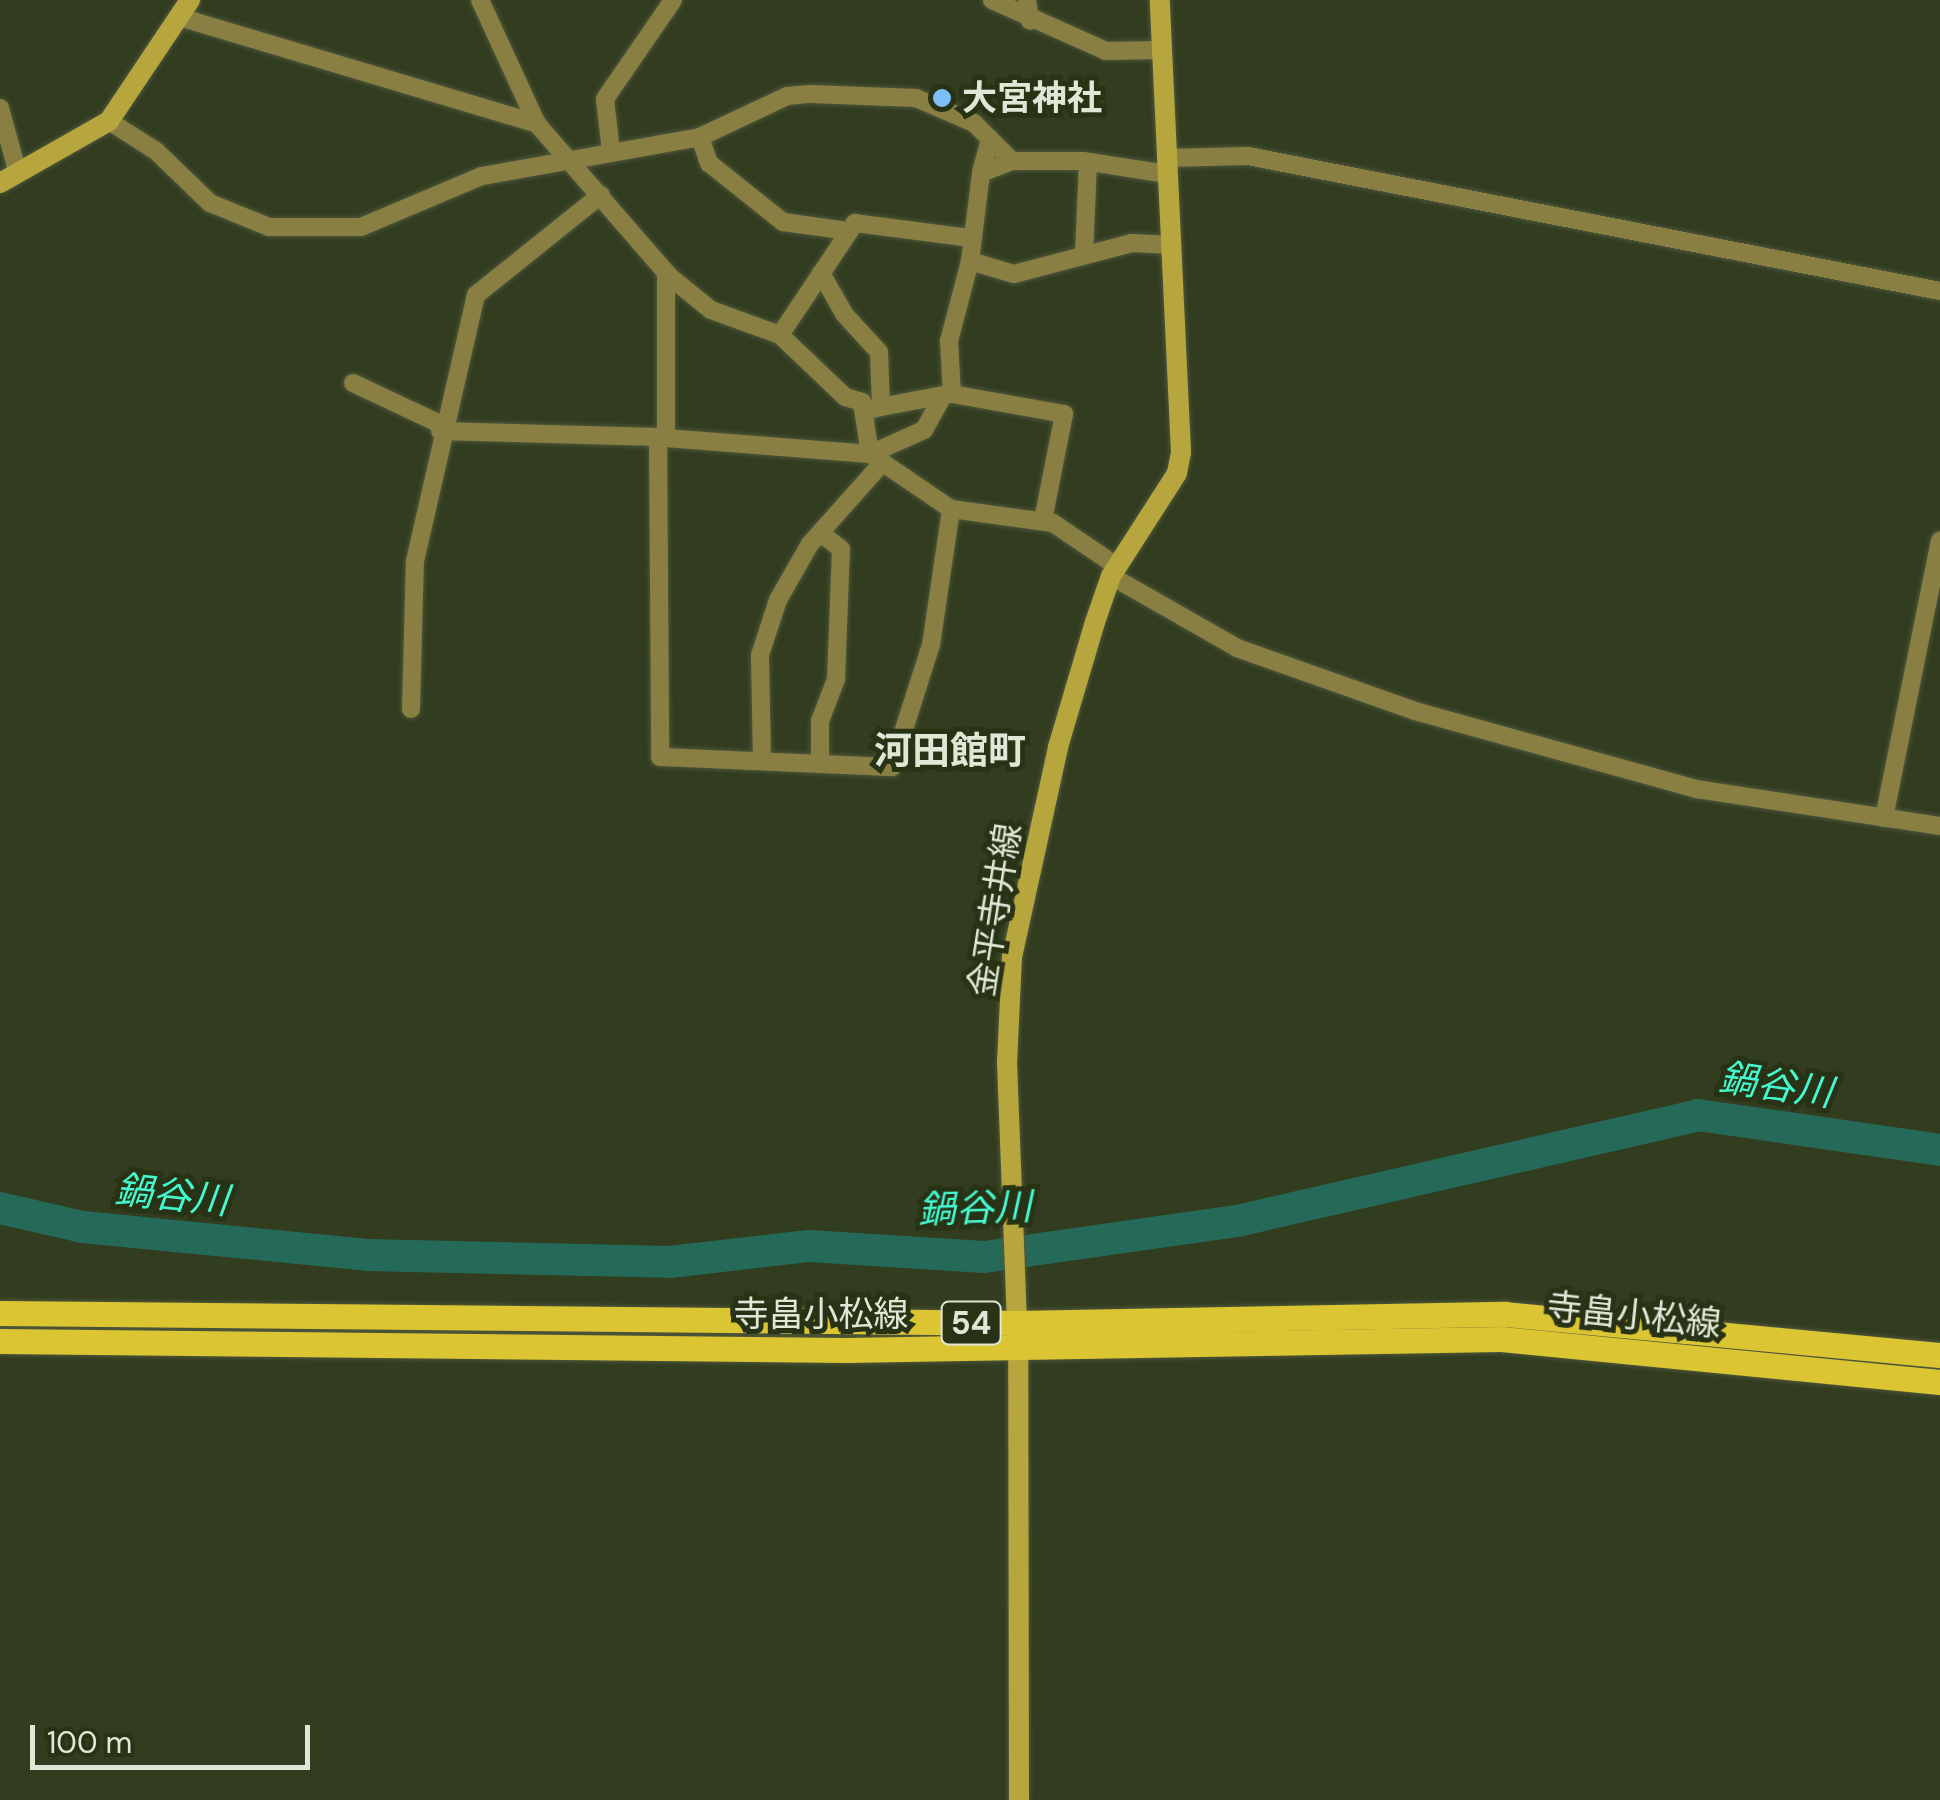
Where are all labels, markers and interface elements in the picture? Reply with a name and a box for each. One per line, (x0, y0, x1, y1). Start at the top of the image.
place label: 大宮神社 (962, 77, 1102, 119)
marker: 大宮神社 (931, 87, 953, 109)
district label: 河田館町 (874, 729, 1026, 775)
street label: 金平寺井線 (961, 820, 1029, 1000)
water label: 鍋谷川 (1716, 1055, 1836, 1117)
water label: 鍋谷川 (113, 1167, 231, 1225)
water label: 鍋谷川 (917, 1184, 1033, 1234)
street label: 寺畠小松線 (1545, 1285, 1723, 1345)
street label: 寺畠小松線 (734, 1293, 908, 1335)
road number: 54 (938, 1296, 1004, 1350)
scale bar (35, 1705, 315, 1767)
text: 100 m (47, 1723, 132, 1762)

